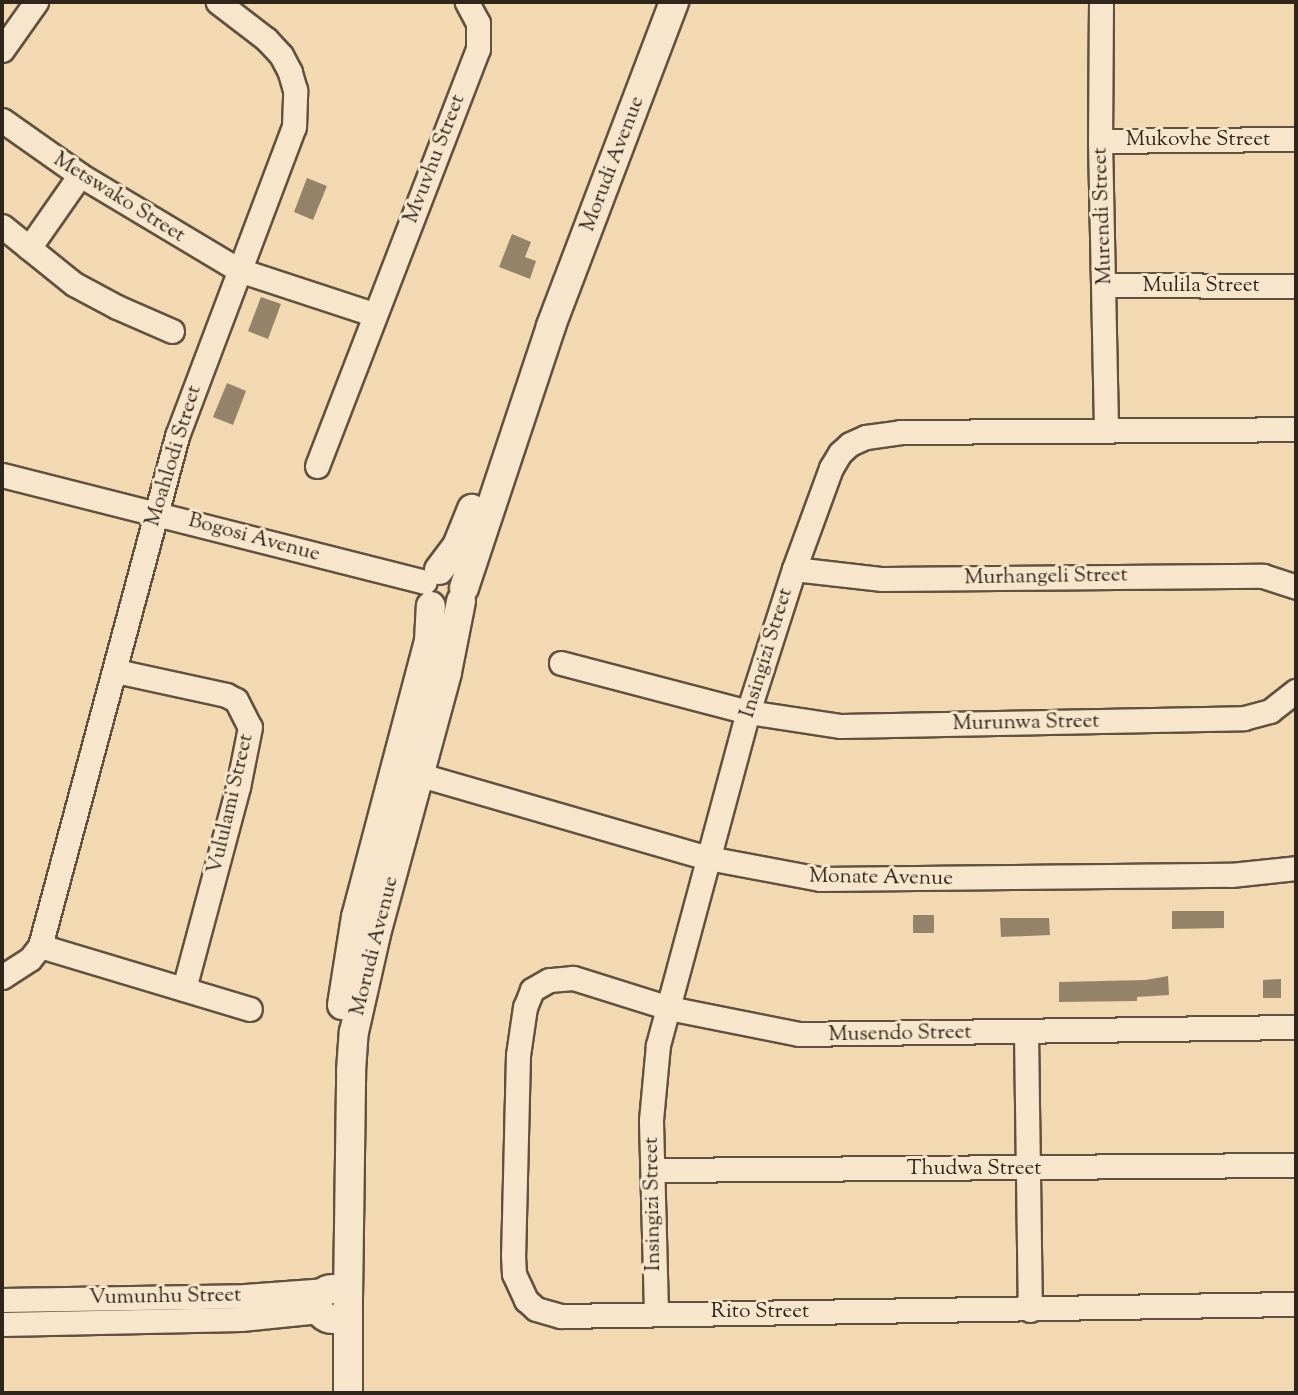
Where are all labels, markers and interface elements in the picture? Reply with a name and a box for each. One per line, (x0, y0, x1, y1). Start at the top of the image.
street label: Mvuvhu Street (399, 91, 471, 227)
street label: Morudi Avenue (576, 93, 650, 235)
street label: Mukovhe Street (1126, 127, 1270, 153)
street label: Metswako Street (48, 147, 190, 249)
street label: Murendi Street (1088, 147, 1118, 285)
street label: Mulila Street (1142, 273, 1260, 299)
street label: Moahlodi Street (141, 382, 207, 530)
street label: Bogosi Avenue (185, 508, 323, 568)
street label: Murhangeli Street (964, 563, 1128, 591)
street label: Insingizi Street (735, 585, 799, 721)
street label: Murunwa Street (952, 709, 1100, 737)
street label: Vululami Street (203, 731, 259, 877)
street label: Monate Avenue (809, 864, 953, 892)
street label: Morudi Avenue (345, 874, 405, 1018)
street label: Musendo Street (828, 1020, 972, 1048)
street label: Insingizi Street (639, 1137, 667, 1271)
street label: Thudwa Street (907, 1156, 1041, 1182)
street label: Vumunhu Street (89, 1283, 241, 1311)
street label: Rito Street (711, 1299, 809, 1325)

